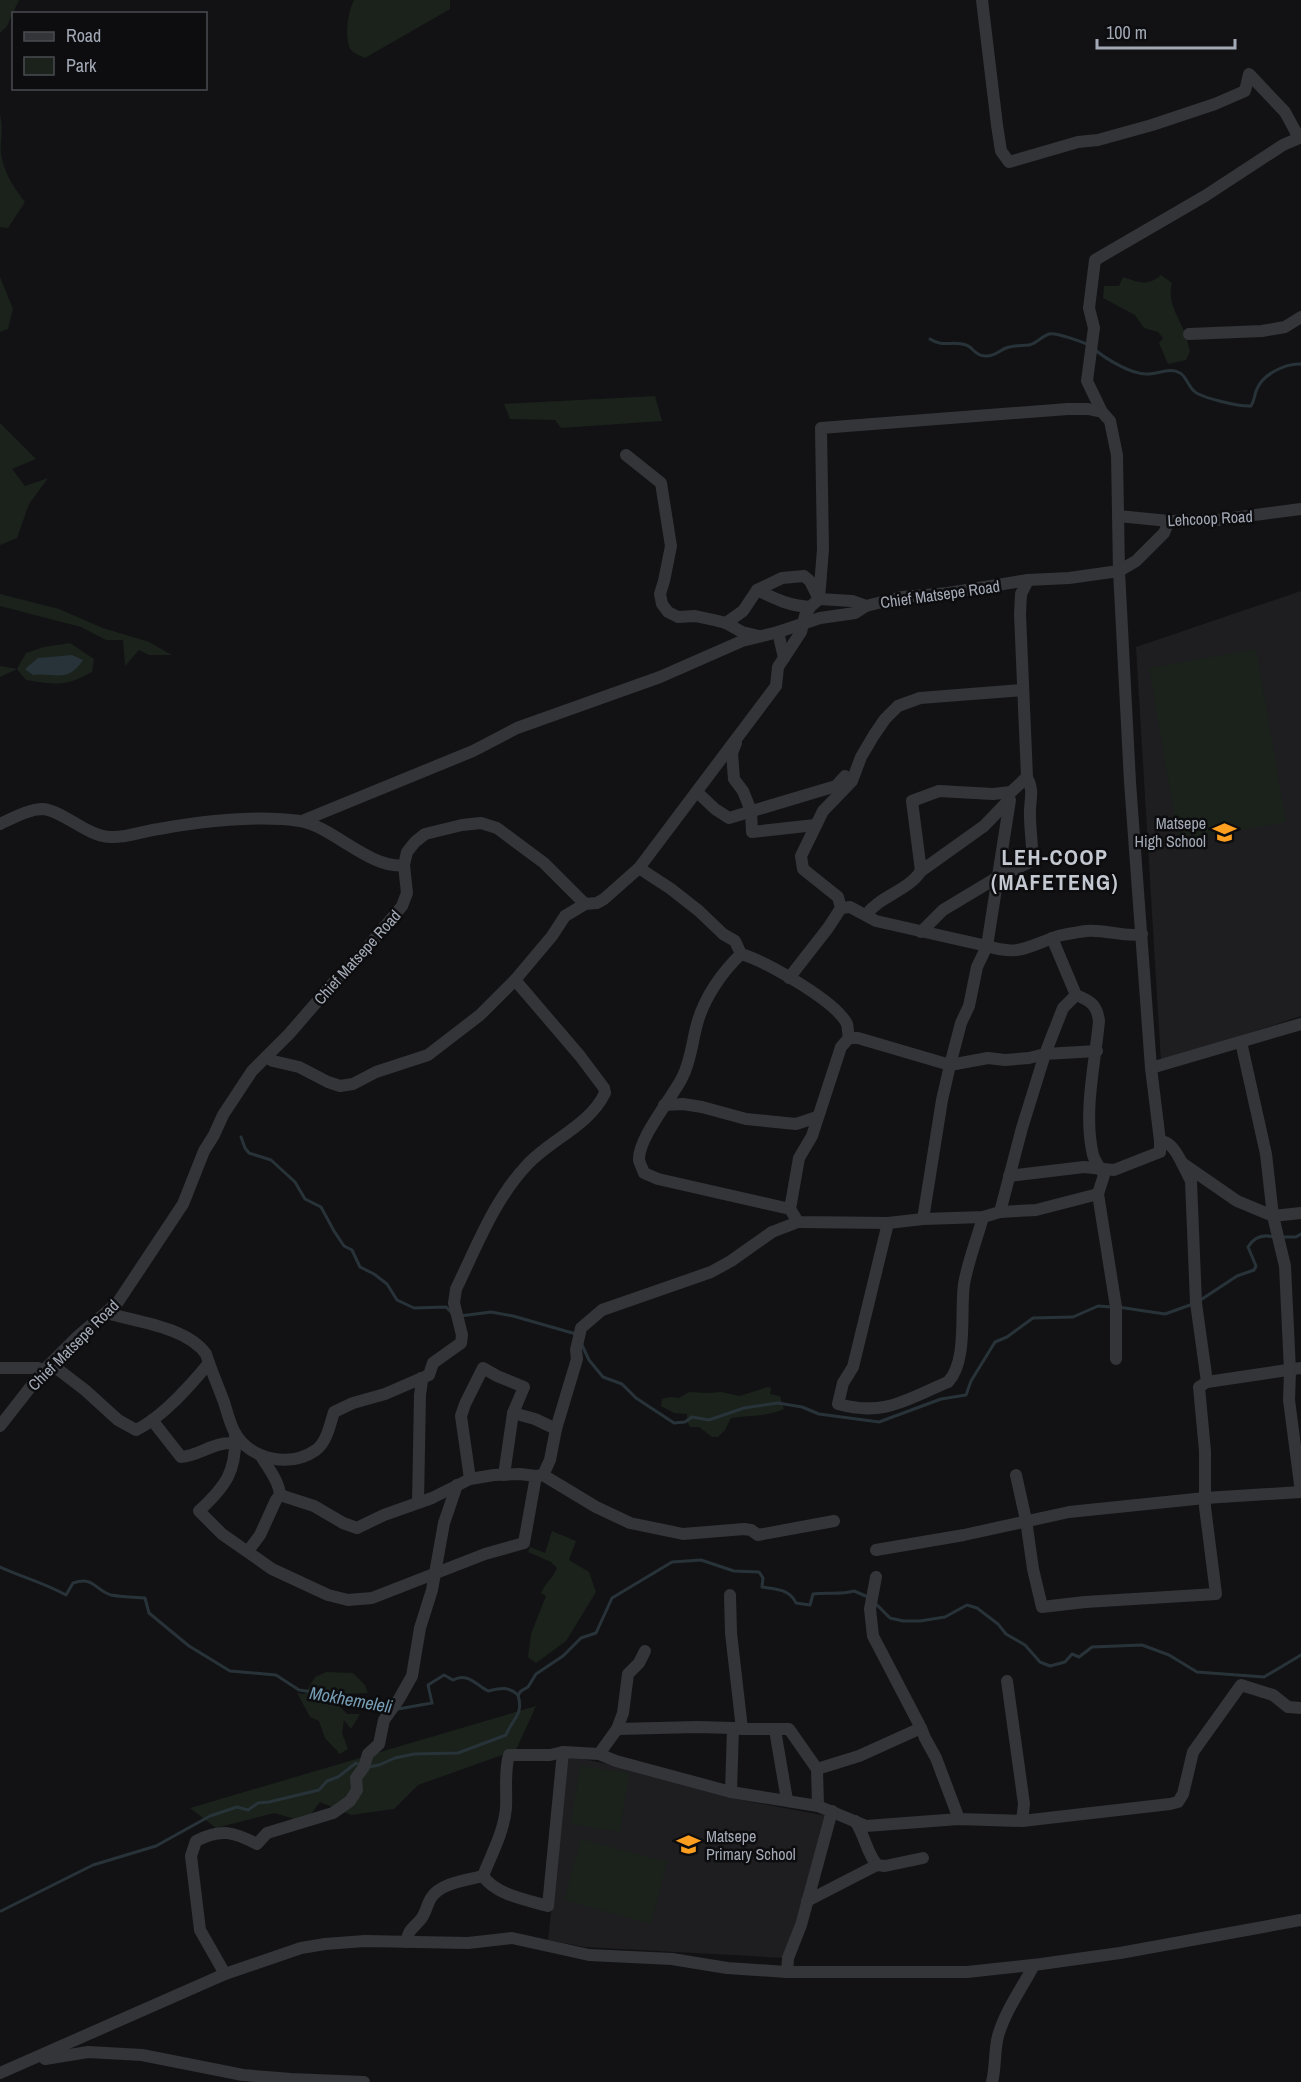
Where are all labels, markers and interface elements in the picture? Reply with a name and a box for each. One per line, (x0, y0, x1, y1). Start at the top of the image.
legend (12, 12, 207, 90)
scale bar (1097, 12, 1235, 50)
text: 100 m (1106, 20, 1147, 45)
text: Road (66, 23, 101, 48)
text: Park (66, 53, 97, 78)
street label: Lehcoop Road (1167, 505, 1253, 531)
street label: Chief Matsepe Road (879, 575, 1001, 613)
place label: Matsepe High School (1135, 812, 1206, 852)
school or university icon: Matsepe High School (1211, 819, 1237, 845)
district label: LEH-COOP (MAFETENG) (991, 842, 1119, 897)
street label: Chief Matsepe Road (309, 905, 405, 1009)
street label: Chief Matsepe Road (23, 1295, 123, 1395)
water label: Mokhemeleli (308, 1680, 394, 1719)
place label: Matsepe Primary School (706, 1825, 796, 1865)
school or university icon: Matsepe Primary School (675, 1832, 701, 1858)

